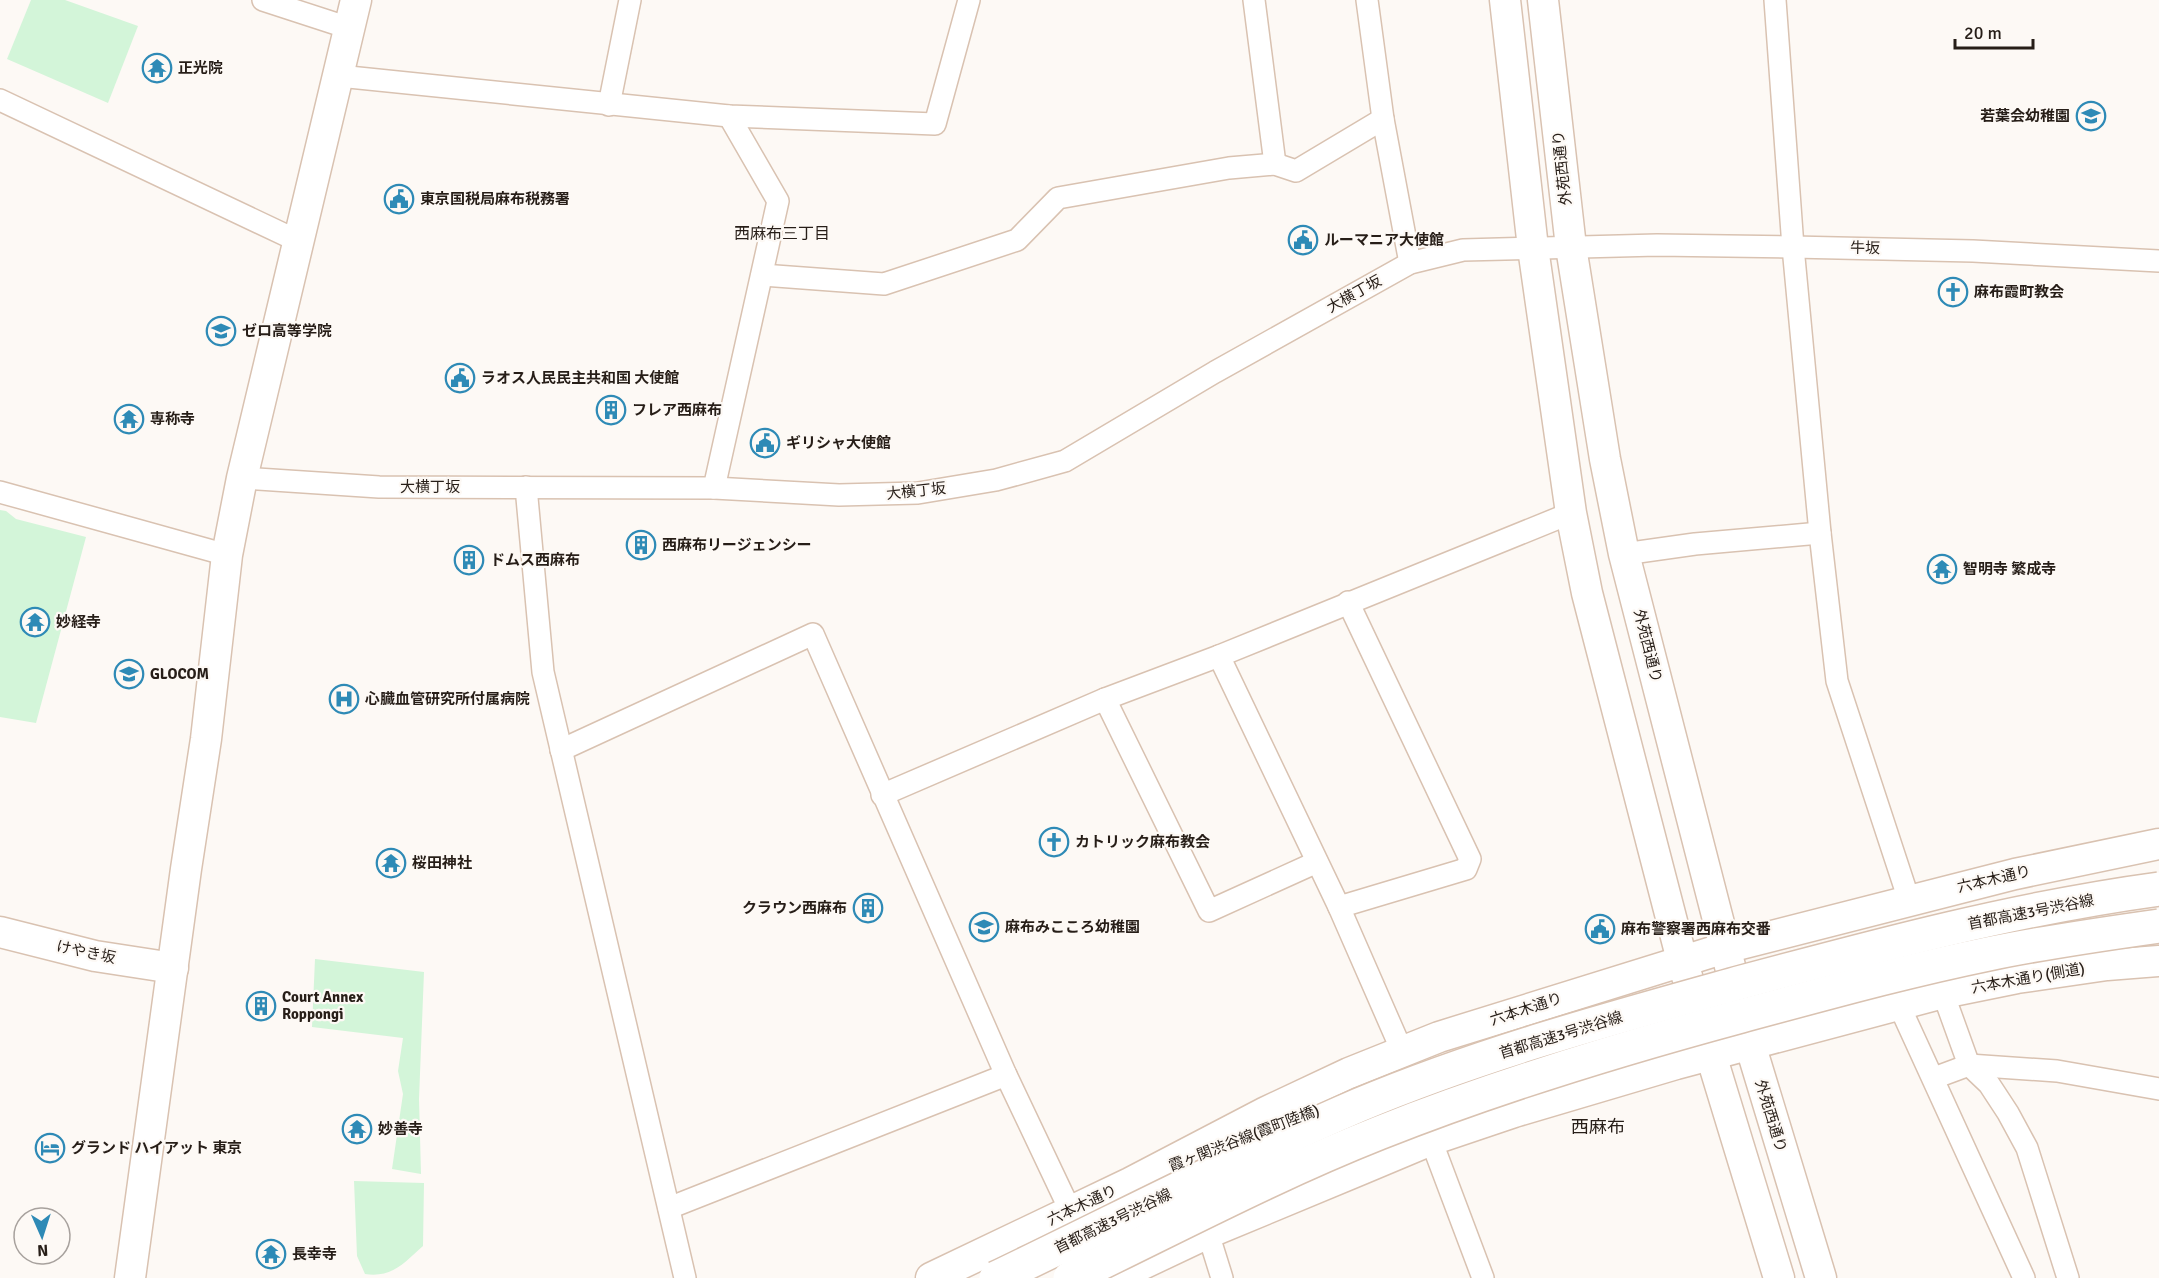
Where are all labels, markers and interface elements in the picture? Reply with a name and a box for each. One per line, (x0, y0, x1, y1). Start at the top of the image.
scale bar (1955, 12, 2033, 50)
text: 20 m (1964, 22, 2002, 44)
temple icon: 正光院 (141, 52, 173, 84)
place label: 正光院 (178, 59, 223, 77)
school or university icon: 若葉会幼稚園 (2075, 100, 2107, 132)
place label: 若葉会幼稚園 (1980, 107, 2070, 125)
street label: 外苑西通り (1549, 130, 1575, 206)
public building icon: 東京国税局麻布税務署 (383, 183, 415, 215)
place label: 東京国税局麻布税務署 (420, 190, 570, 208)
district label: 西麻布三丁目 (734, 224, 830, 244)
public building icon: ルーマニア大使館 (1287, 224, 1319, 256)
place label: ルーマニア大使館 (1324, 231, 1444, 249)
street label: 牛坂 (1850, 239, 1880, 257)
street label: 大横丁坂 (1323, 272, 1385, 316)
church icon: 麻布霞町教会 (1937, 276, 1969, 308)
place label: 麻布霞町教会 (1974, 283, 2064, 301)
school or university icon: ゼロ高等学院 (205, 315, 237, 347)
place label: ゼロ高等学院 (242, 322, 332, 340)
public building icon: ラオス人民民主共和国 大使館 (444, 362, 476, 394)
place label: ラオス人民民主共和国 大使館 (481, 369, 679, 387)
building icon: フレア西麻布 (595, 394, 627, 426)
place label: フレア西麻布 (632, 401, 722, 419)
temple icon: 専称寺 (113, 403, 145, 435)
place label: 専称寺 (150, 410, 195, 428)
public building icon: ギリシャ大使館 (749, 427, 781, 459)
place label: ギリシャ大使館 (786, 434, 891, 452)
street label: 大横丁坂 (400, 478, 460, 496)
street label: 大横丁坂 (885, 479, 947, 503)
building icon: 西麻布リージェンシー (625, 529, 657, 561)
place label: 西麻布リージェンシー (662, 536, 812, 554)
building icon: ドムス西麻布 (453, 544, 485, 576)
place label: ドムス西麻布 (490, 551, 580, 569)
temple icon: 智明寺 繁成寺 (1926, 553, 1958, 585)
place label: 智明寺 繁成寺 (1963, 560, 2056, 578)
temple icon: 妙経寺 (19, 606, 51, 638)
street label: 外苑西通り (1630, 607, 1666, 685)
place label: 妙経寺 (56, 613, 101, 631)
school or university icon: GLOCOM (113, 658, 145, 690)
place label: GLOCOM (150, 665, 209, 683)
hospital icon: 心臓血管研究所付属病院 (328, 683, 360, 715)
place label: 心臓血管研究所付属病院 (365, 690, 530, 708)
church icon: カトリック麻布教会 (1038, 826, 1070, 858)
place label: カトリック麻布教会 (1075, 833, 1210, 851)
temple icon: 桜田神社 (375, 847, 407, 879)
place label: 桜田神社 (412, 854, 472, 872)
street label: 六本木通り (1955, 862, 2033, 896)
street label: 首都高速3号渋谷線 (1966, 891, 2096, 933)
building icon: クラウン西麻布 (852, 892, 884, 924)
place label: クラウン西麻布 (742, 899, 847, 917)
school or university icon: 麻布みこころ幼稚園 (968, 911, 1000, 943)
public building icon: 麻布警察署西麻布交番 (1584, 913, 1616, 945)
place label: 麻布みこころ幼稚園 (1005, 918, 1140, 936)
place label: 麻布警察署西麻布交番 (1621, 920, 1771, 938)
street label: けやき坂 (55, 937, 117, 967)
street label: 六本木通り(側道) (1970, 959, 2086, 997)
place label: Court Annex Roppongi (282, 988, 364, 1023)
street label: 六本木通り (1488, 989, 1564, 1029)
building icon: Court Annex Roppongi (245, 990, 277, 1022)
street label: 首都高速3号渋谷線 (1497, 1008, 1625, 1062)
street label: 外苑西通り (1751, 1077, 1791, 1155)
street label: 霞ヶ関渋谷線(霞町陸橋) (1166, 1101, 1322, 1175)
temple icon: 妙善寺 (341, 1113, 373, 1145)
district label: 西麻布 (1571, 1116, 1625, 1138)
place label: 妙善寺 (378, 1120, 423, 1138)
hotel icon: グランド ハイアット 東京 (34, 1132, 66, 1164)
place label: グランド ハイアット 東京 (71, 1139, 242, 1157)
street label: 六本木通り (1044, 1181, 1120, 1229)
street label: 首都高速3号渋谷線 (1051, 1185, 1175, 1257)
north arrow (12, 1206, 72, 1266)
temple icon: 長幸寺 (255, 1238, 287, 1270)
text: N (37, 1240, 49, 1260)
place label: 長幸寺 (292, 1245, 337, 1263)

